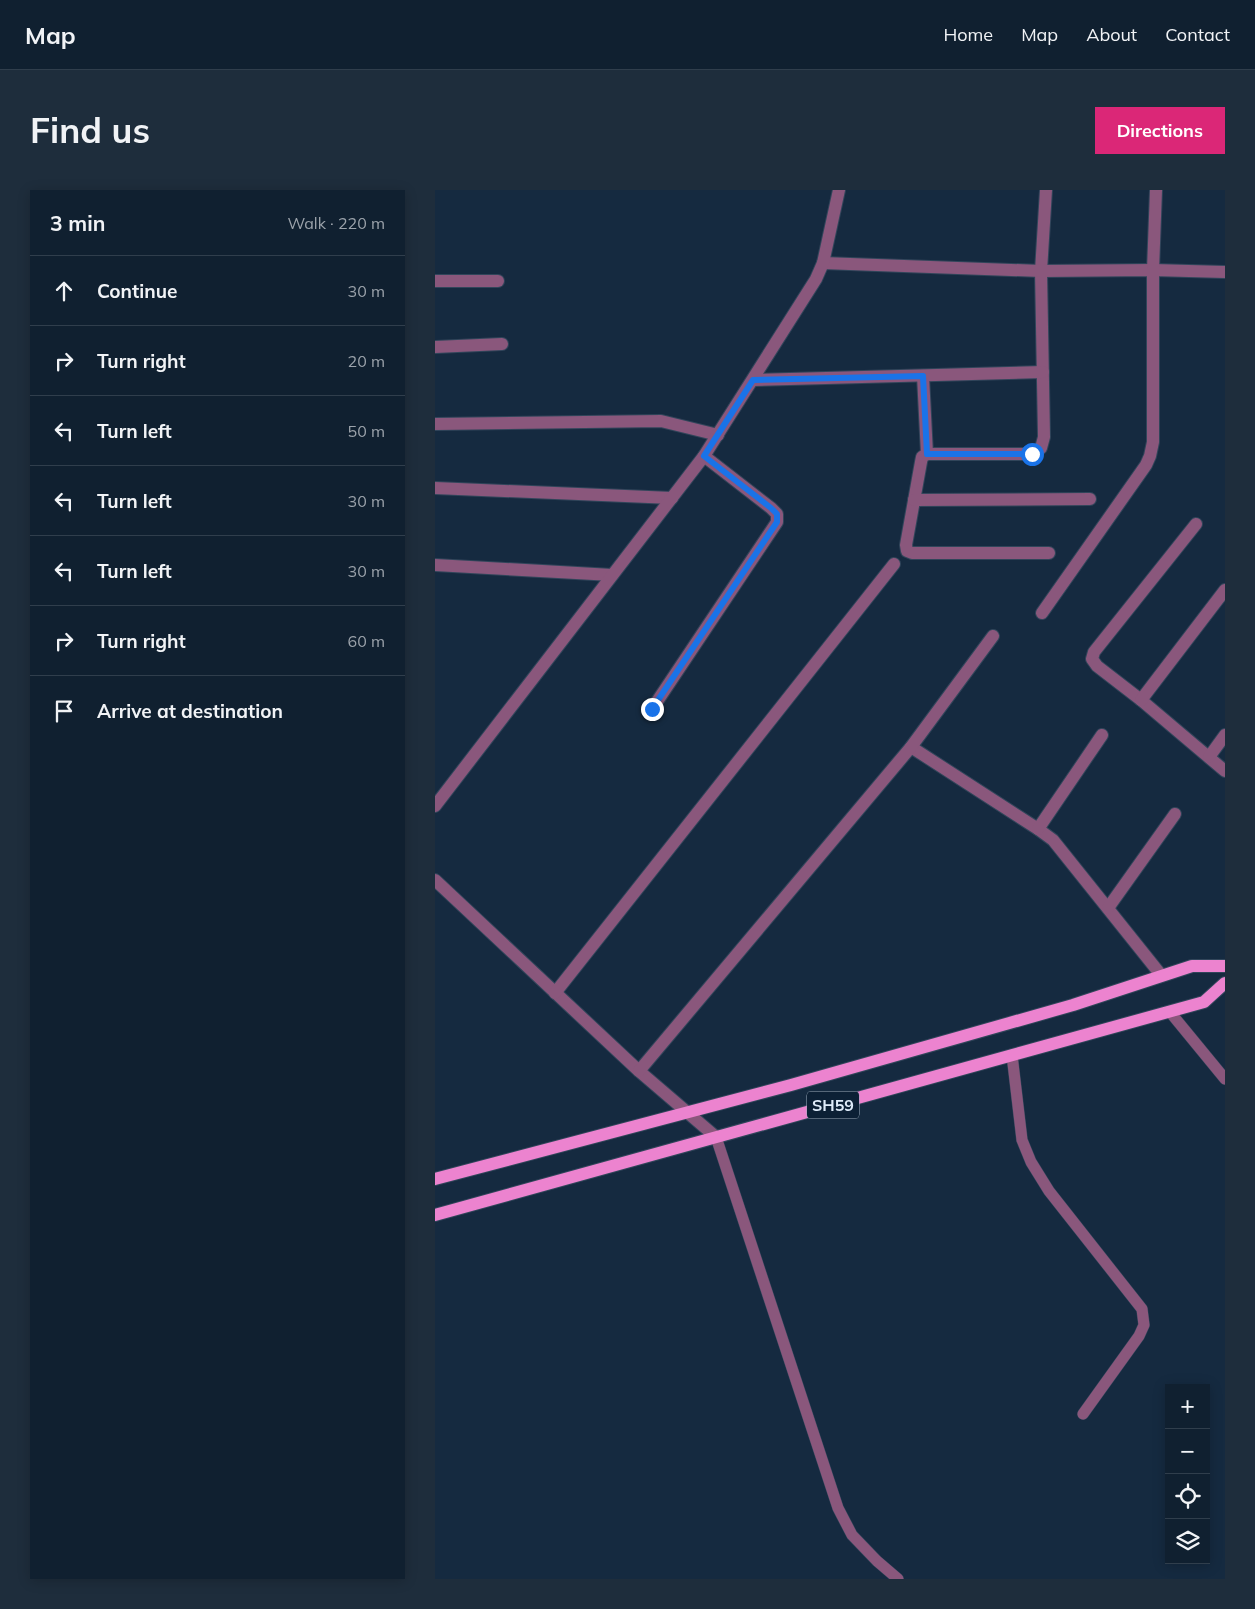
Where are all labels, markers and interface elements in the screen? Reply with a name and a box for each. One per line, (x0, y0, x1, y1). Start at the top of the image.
text: Map (25, 20, 76, 50)
text: Home (943, 23, 993, 46)
text: Map (1021, 23, 1058, 46)
text: About (1086, 23, 1137, 46)
text: Contact (1165, 23, 1230, 46)
button: Directions (1095, 107, 1225, 154)
text: Find us (30, 108, 150, 152)
text: 3 min (50, 210, 105, 236)
text: Walk · 220 m (287, 213, 385, 233)
icon: ahead (50, 277, 78, 305)
text: Continue (97, 279, 177, 303)
text: 30 m (348, 281, 385, 301)
icon: right (50, 347, 78, 375)
text: Turn right (97, 349, 186, 373)
text: 20 m (348, 351, 385, 371)
icon: left (50, 417, 78, 445)
text: Turn left (97, 419, 172, 443)
text: 50 m (348, 421, 385, 441)
route start (1021, 443, 1044, 466)
icon: left (50, 487, 78, 515)
text: Turn left (97, 489, 172, 513)
text: 30 m (348, 491, 385, 511)
icon: left (50, 557, 78, 585)
text: Turn left (97, 559, 172, 583)
text: 30 m (348, 561, 385, 581)
icon: right (50, 627, 78, 655)
text: Turn right (97, 629, 186, 653)
text: 60 m (348, 631, 385, 651)
icon: arrive (50, 697, 78, 725)
route end (641, 698, 664, 721)
text: Arrive at destination (97, 699, 283, 723)
road number: SH59 (807, 1092, 859, 1118)
map controls (1165, 1384, 1210, 1564)
button: + (1165, 1384, 1210, 1429)
button: − (1165, 1429, 1210, 1474)
button: locate (1165, 1474, 1210, 1519)
button: layers (1165, 1519, 1210, 1564)

